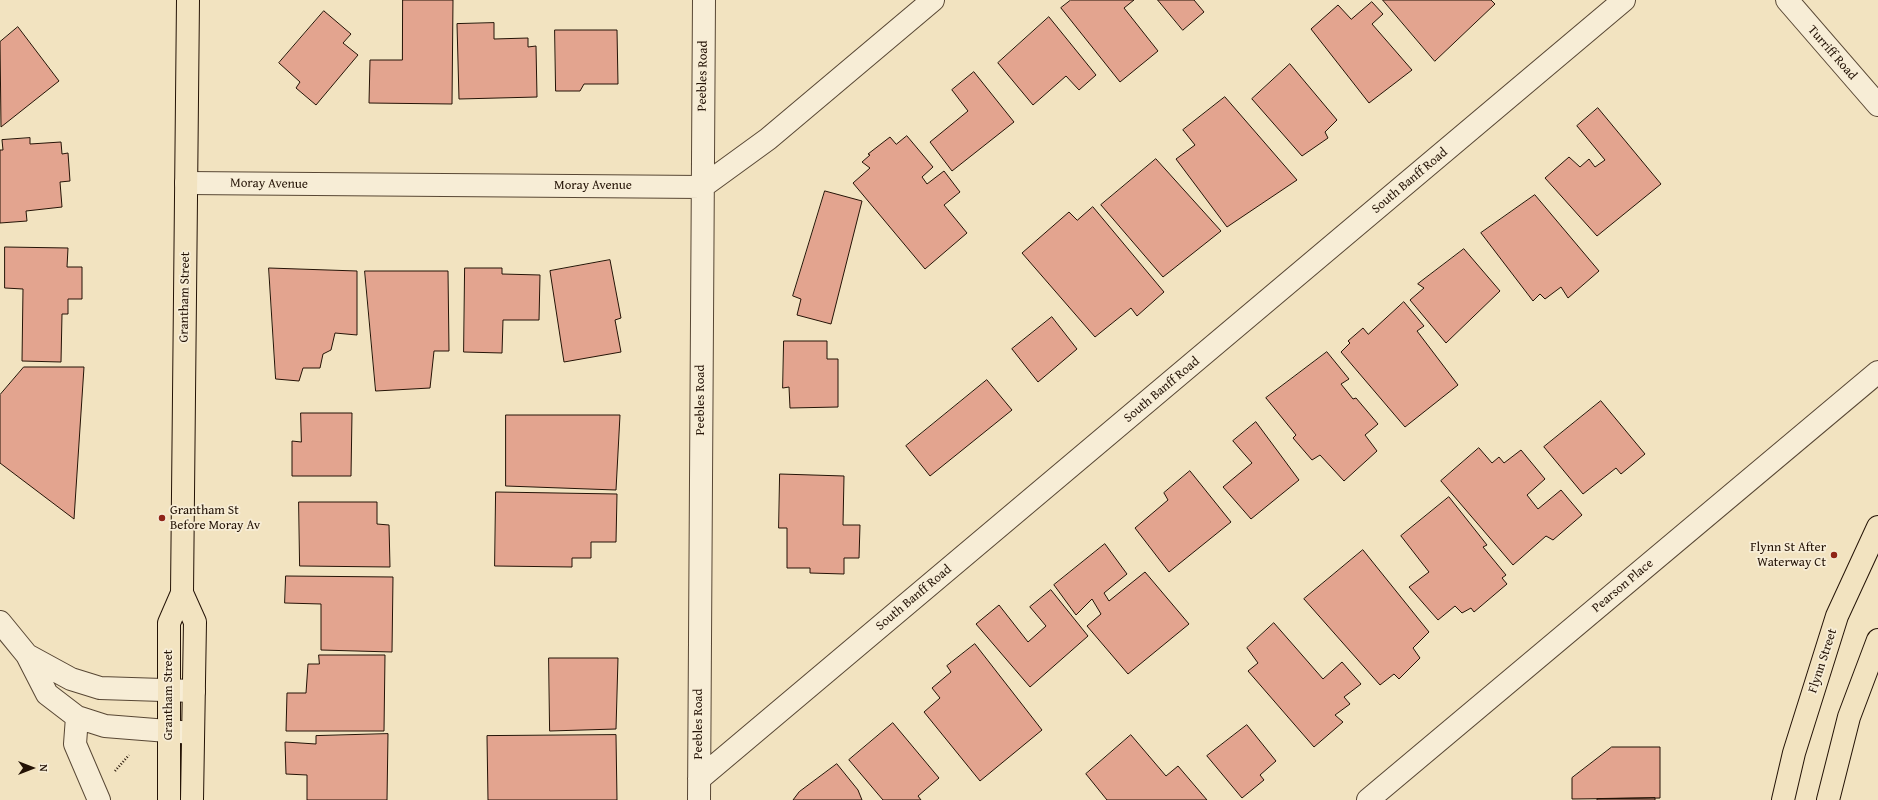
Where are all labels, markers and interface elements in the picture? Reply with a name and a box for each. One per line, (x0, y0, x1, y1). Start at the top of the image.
street label: Turriff Road (1804, 23, 1860, 83)
street label: Peebles Road (695, 40, 711, 112)
street label: South Banff Road (1369, 145, 1451, 217)
street label: Moray Avenue (230, 176, 308, 192)
street label: Moray Avenue (554, 178, 632, 194)
street label: Grantham Street (176, 252, 194, 342)
street label: South Banff Road (1121, 354, 1203, 426)
street label: Peebles Road (693, 365, 709, 435)
place label: Grantham St Before Moray Av (170, 503, 260, 534)
marker: Grantham St Before Moray Av (157, 513, 167, 523)
place label: Flynn St After Waterway Ct (1750, 540, 1826, 571)
marker: Flynn St After Waterway Ct (1829, 550, 1839, 560)
street label: Pearson Place (1589, 556, 1657, 616)
street label: South Banff Road (873, 562, 955, 634)
street label: Flynn Street (1805, 627, 1841, 695)
street label: Grantham Street (161, 650, 177, 740)
street label: Peebles Road (691, 689, 707, 759)
north arrow (12, 748, 52, 788)
text: N (36, 764, 52, 772)

